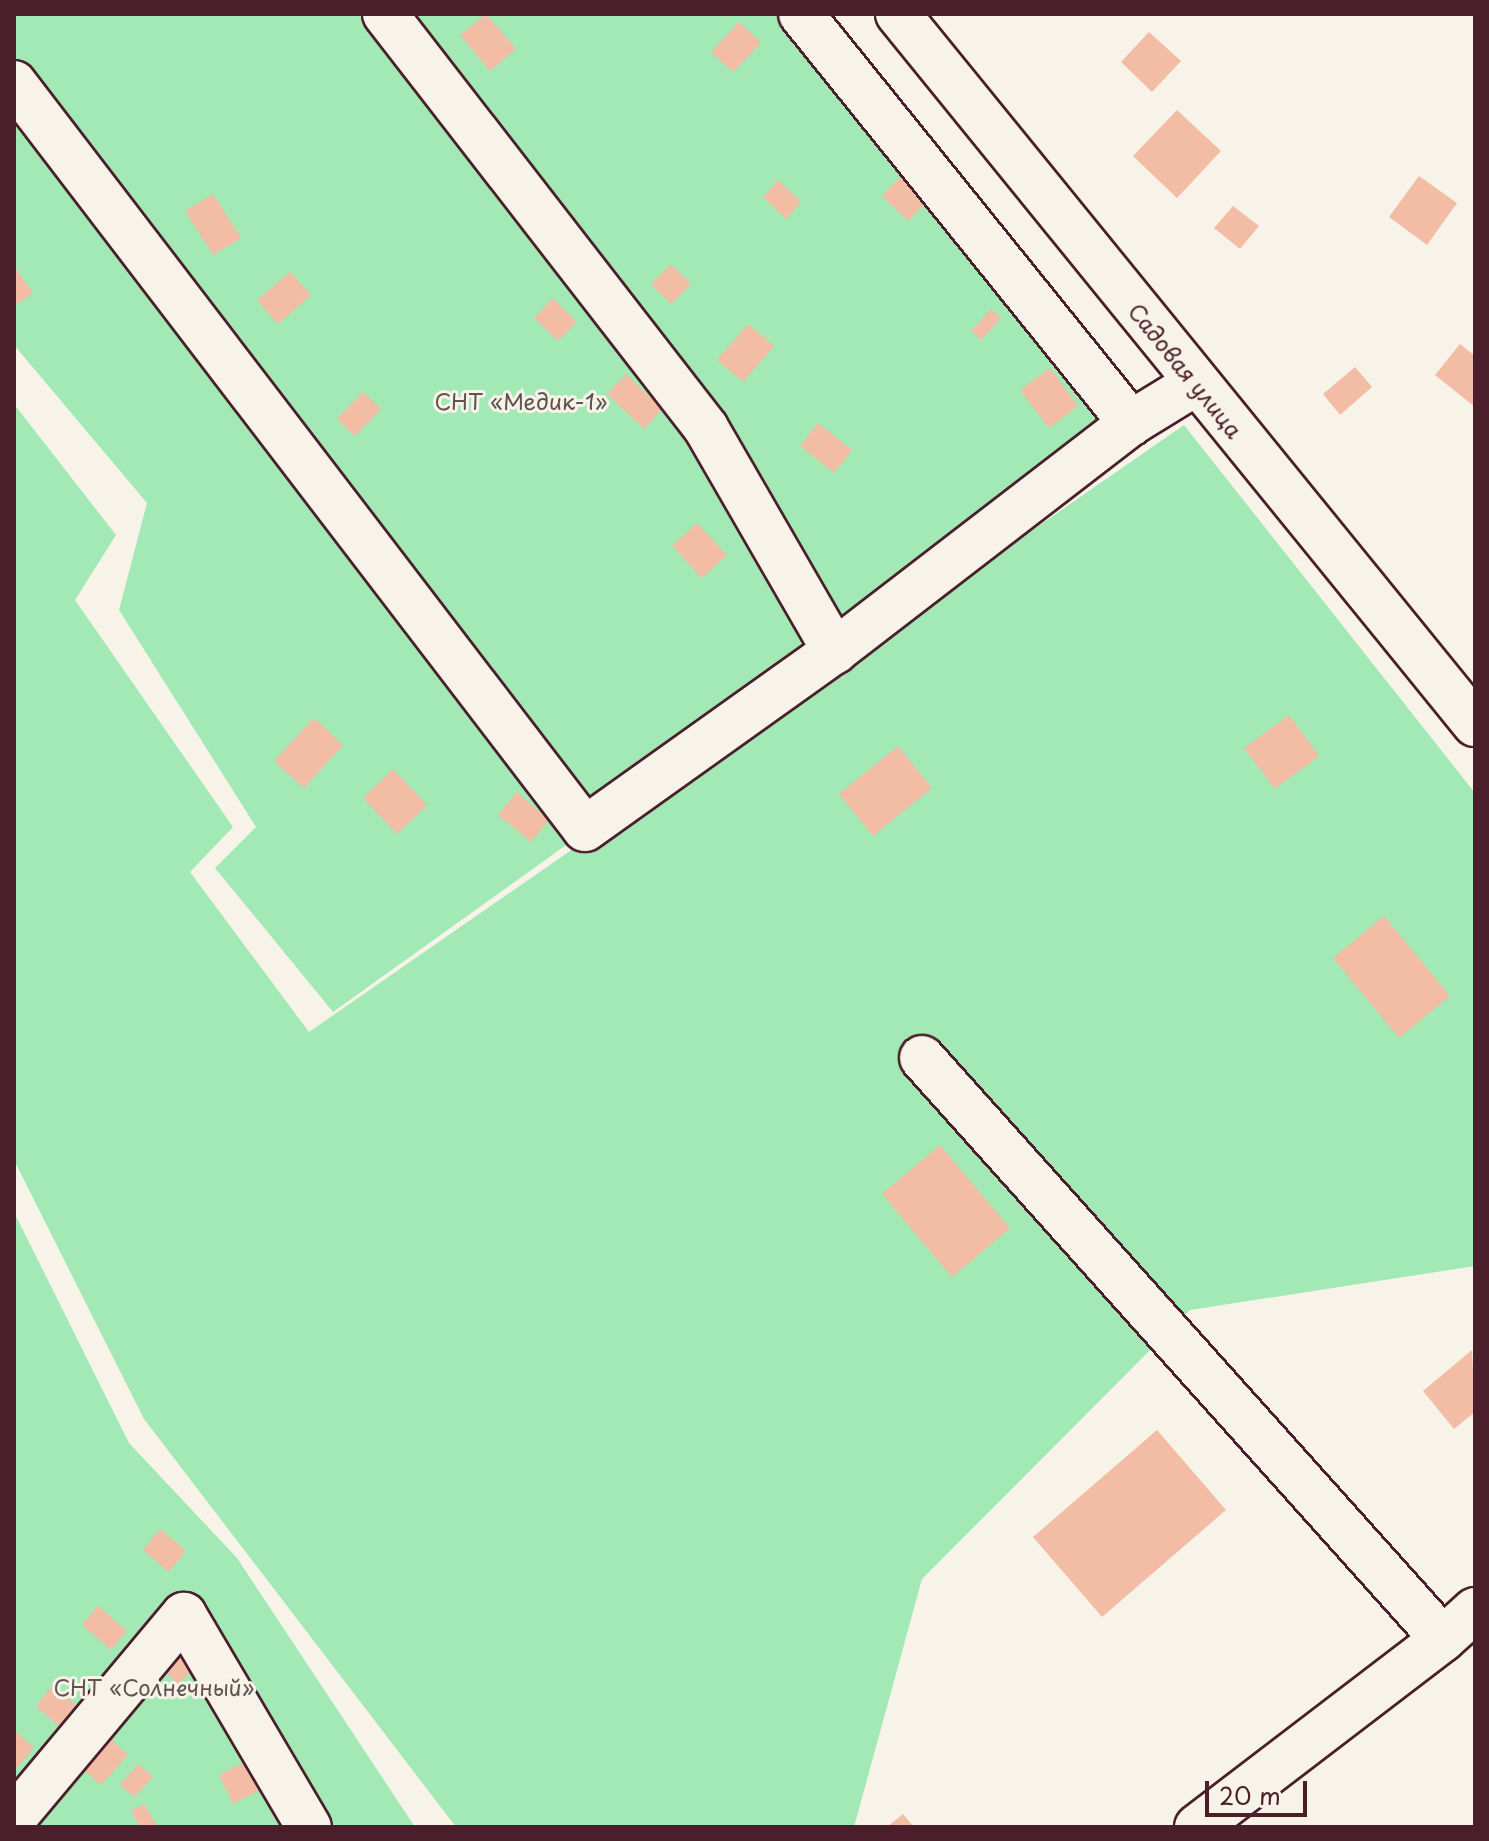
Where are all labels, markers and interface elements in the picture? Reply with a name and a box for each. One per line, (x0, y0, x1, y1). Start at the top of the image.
street label: Садовая улица (1123, 297, 1249, 443)
park label: СНТ «Медик-1» (435, 388, 607, 414)
park label: СНТ «Солнечный» (54, 1674, 254, 1700)
scale bar (1209, 1765, 1311, 1815)
text: 20 m (1219, 1777, 1281, 1813)

